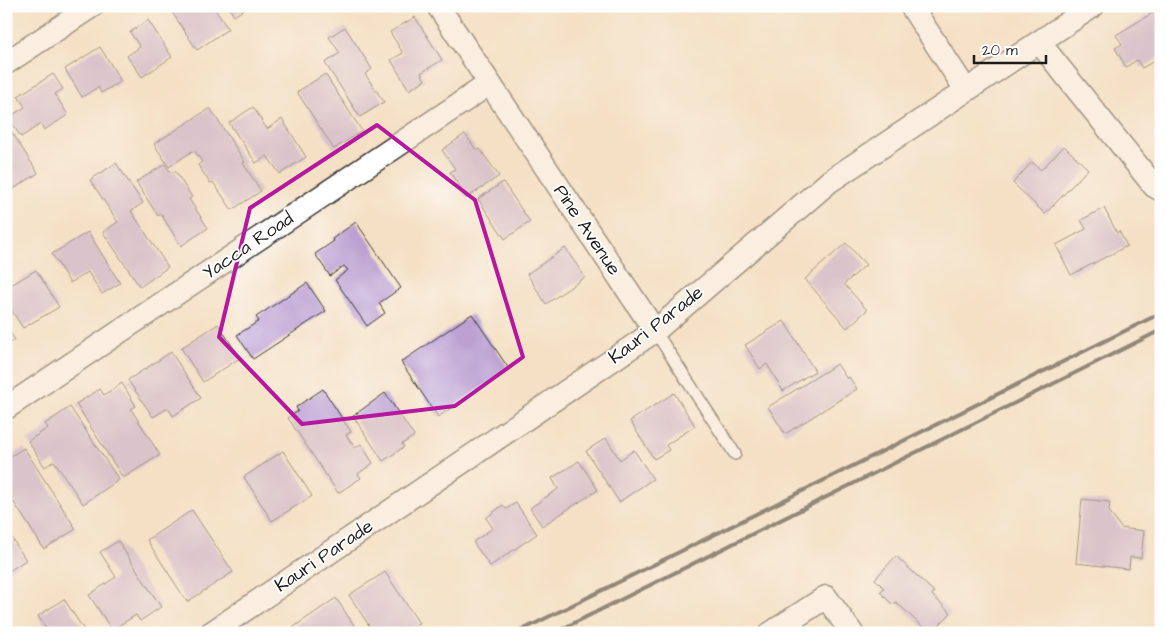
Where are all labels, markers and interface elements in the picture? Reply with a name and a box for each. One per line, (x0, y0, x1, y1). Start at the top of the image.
scale bar (974, 32, 1047, 64)
text: 20 m (982, 40, 1018, 61)
street label: Pine Avenue (547, 179, 627, 281)
street label: Yacca Road (197, 205, 299, 286)
street label: Kauri Parade (603, 279, 709, 371)
street label: Kauri Parade (269, 513, 379, 599)

